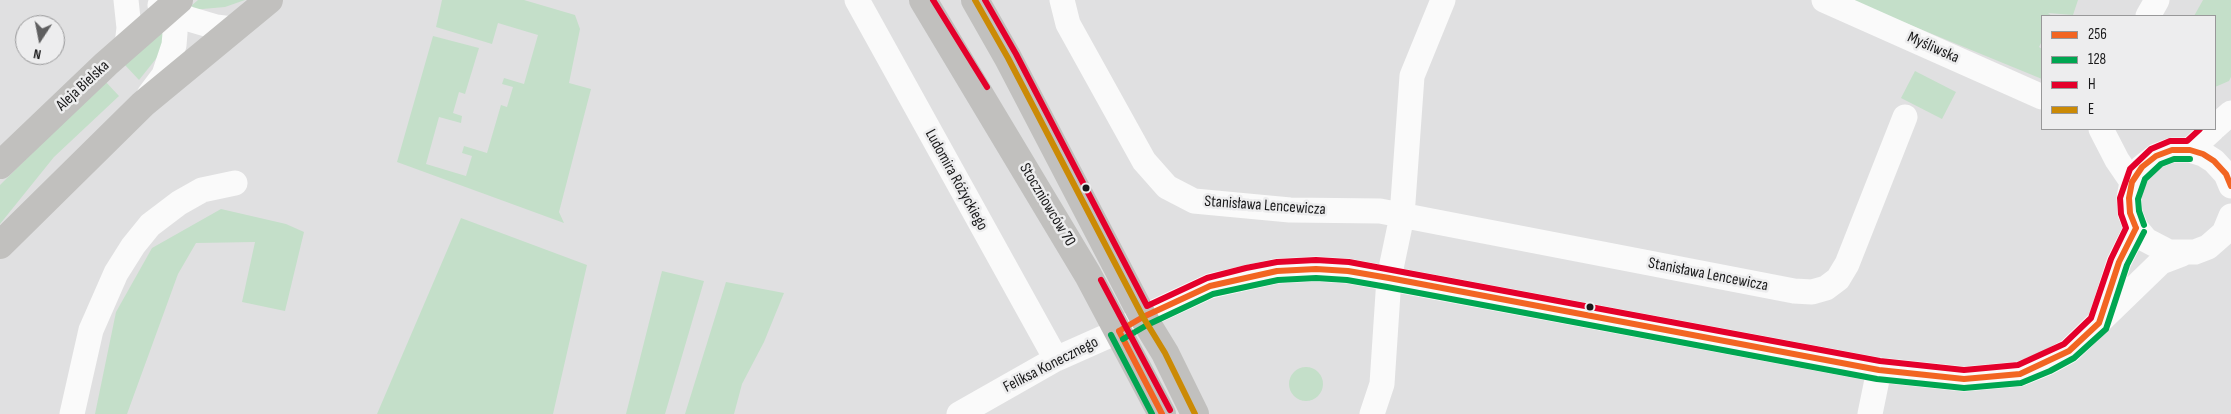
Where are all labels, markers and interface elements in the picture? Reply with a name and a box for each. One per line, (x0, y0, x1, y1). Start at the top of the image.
north arrow (15, 15, 65, 65)
legend (2041, 15, 2216, 130)
text: 256 (2088, 25, 2107, 44)
street label: Myśliwska (1904, 28, 1962, 68)
text: N (32, 45, 43, 63)
text: 128 (2088, 50, 2106, 69)
street label: Aleja Bielska (52, 57, 114, 115)
text: H (2088, 75, 2096, 94)
text: E (2088, 100, 2094, 119)
street label: Ludomira Różyckiego (920, 126, 992, 234)
street label: Stoczniowców 70 (1015, 160, 1079, 250)
unlabelled marker (1081, 183, 1091, 193)
street label: Stanisława Lencewicza (1204, 192, 1326, 220)
street label: Stanisława Lencewicza (1646, 254, 1770, 296)
unlabelled marker (1585, 302, 1595, 312)
street label: Feliksa Konecznego (1000, 333, 1102, 397)

